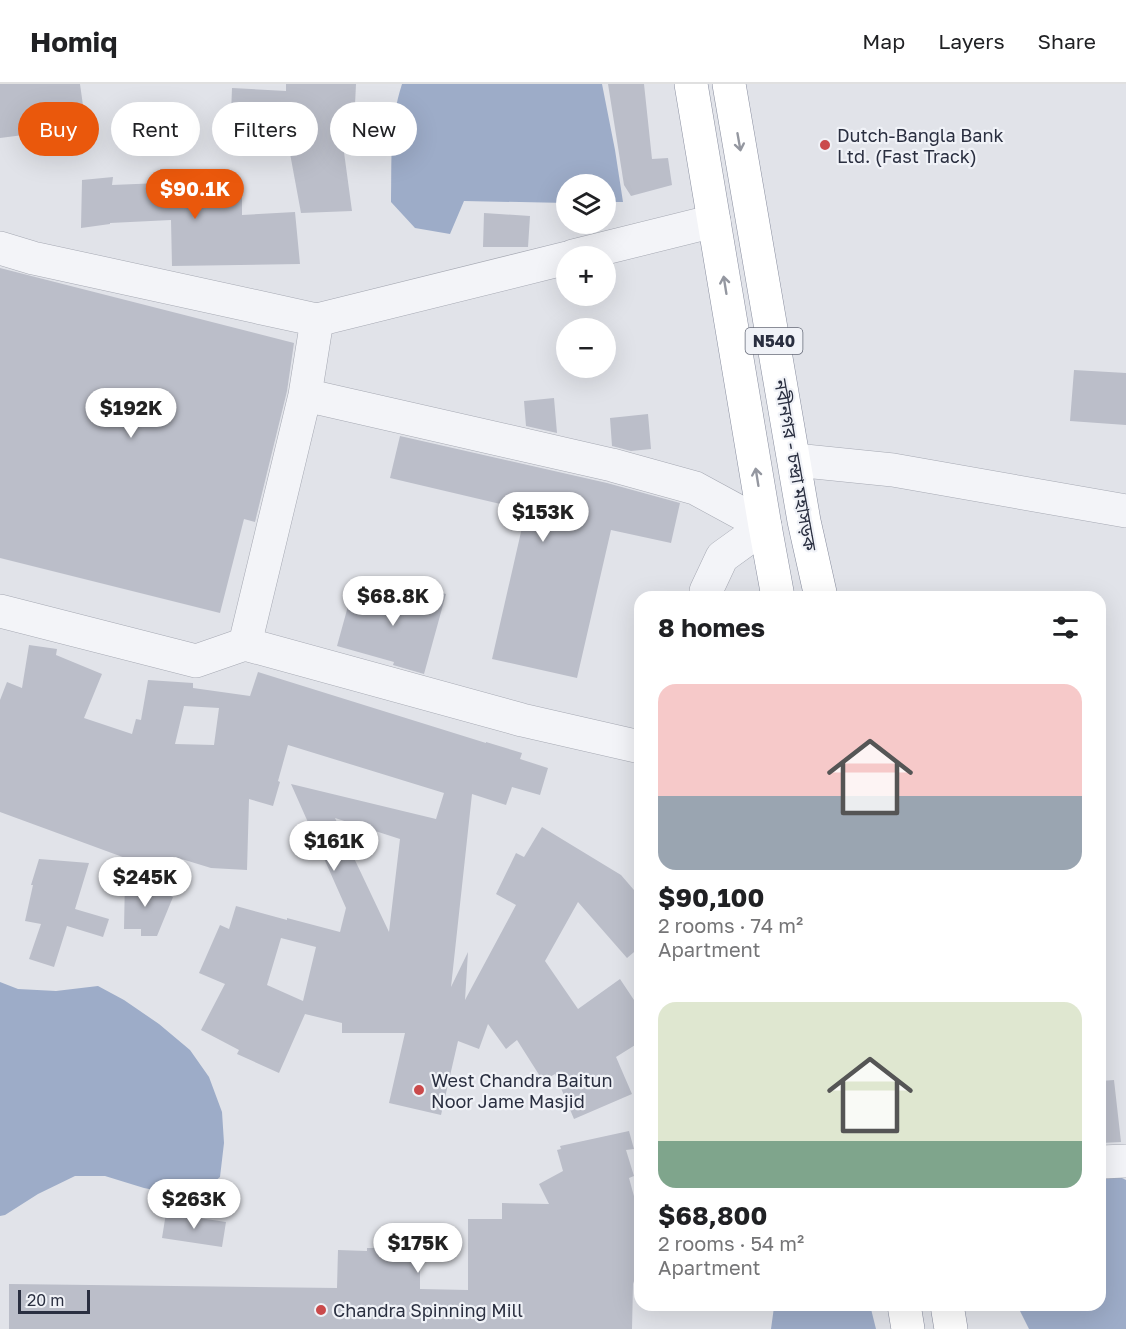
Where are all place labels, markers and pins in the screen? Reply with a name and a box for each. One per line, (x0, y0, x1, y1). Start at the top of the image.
place label: Dutch-Bangla Bank Ltd. (Fast Track) (837, 124, 1004, 167)
marker: Dutch-Bangla Bank Ltd. (Fast Track) (818, 138, 832, 152)
pin: $90.1K (146, 169, 244, 220)
pin: $192K (89, 388, 173, 439)
pin: $153K (501, 492, 585, 543)
pin: $68.8K (344, 576, 442, 627)
pin: $161K (292, 821, 376, 872)
pin: $245K (103, 857, 187, 908)
place label: West Chandra Baitun Noor Jame Masjid (431, 1069, 613, 1112)
marker: West Chandra Baitun Noor Jame Masjid (412, 1083, 426, 1097)
pin: $263K (152, 1179, 236, 1230)
pin: $175K (376, 1223, 460, 1274)
place label: Chandra Spinning Mill (333, 1299, 523, 1321)
marker: Chandra Spinning Mill (314, 1303, 328, 1317)

